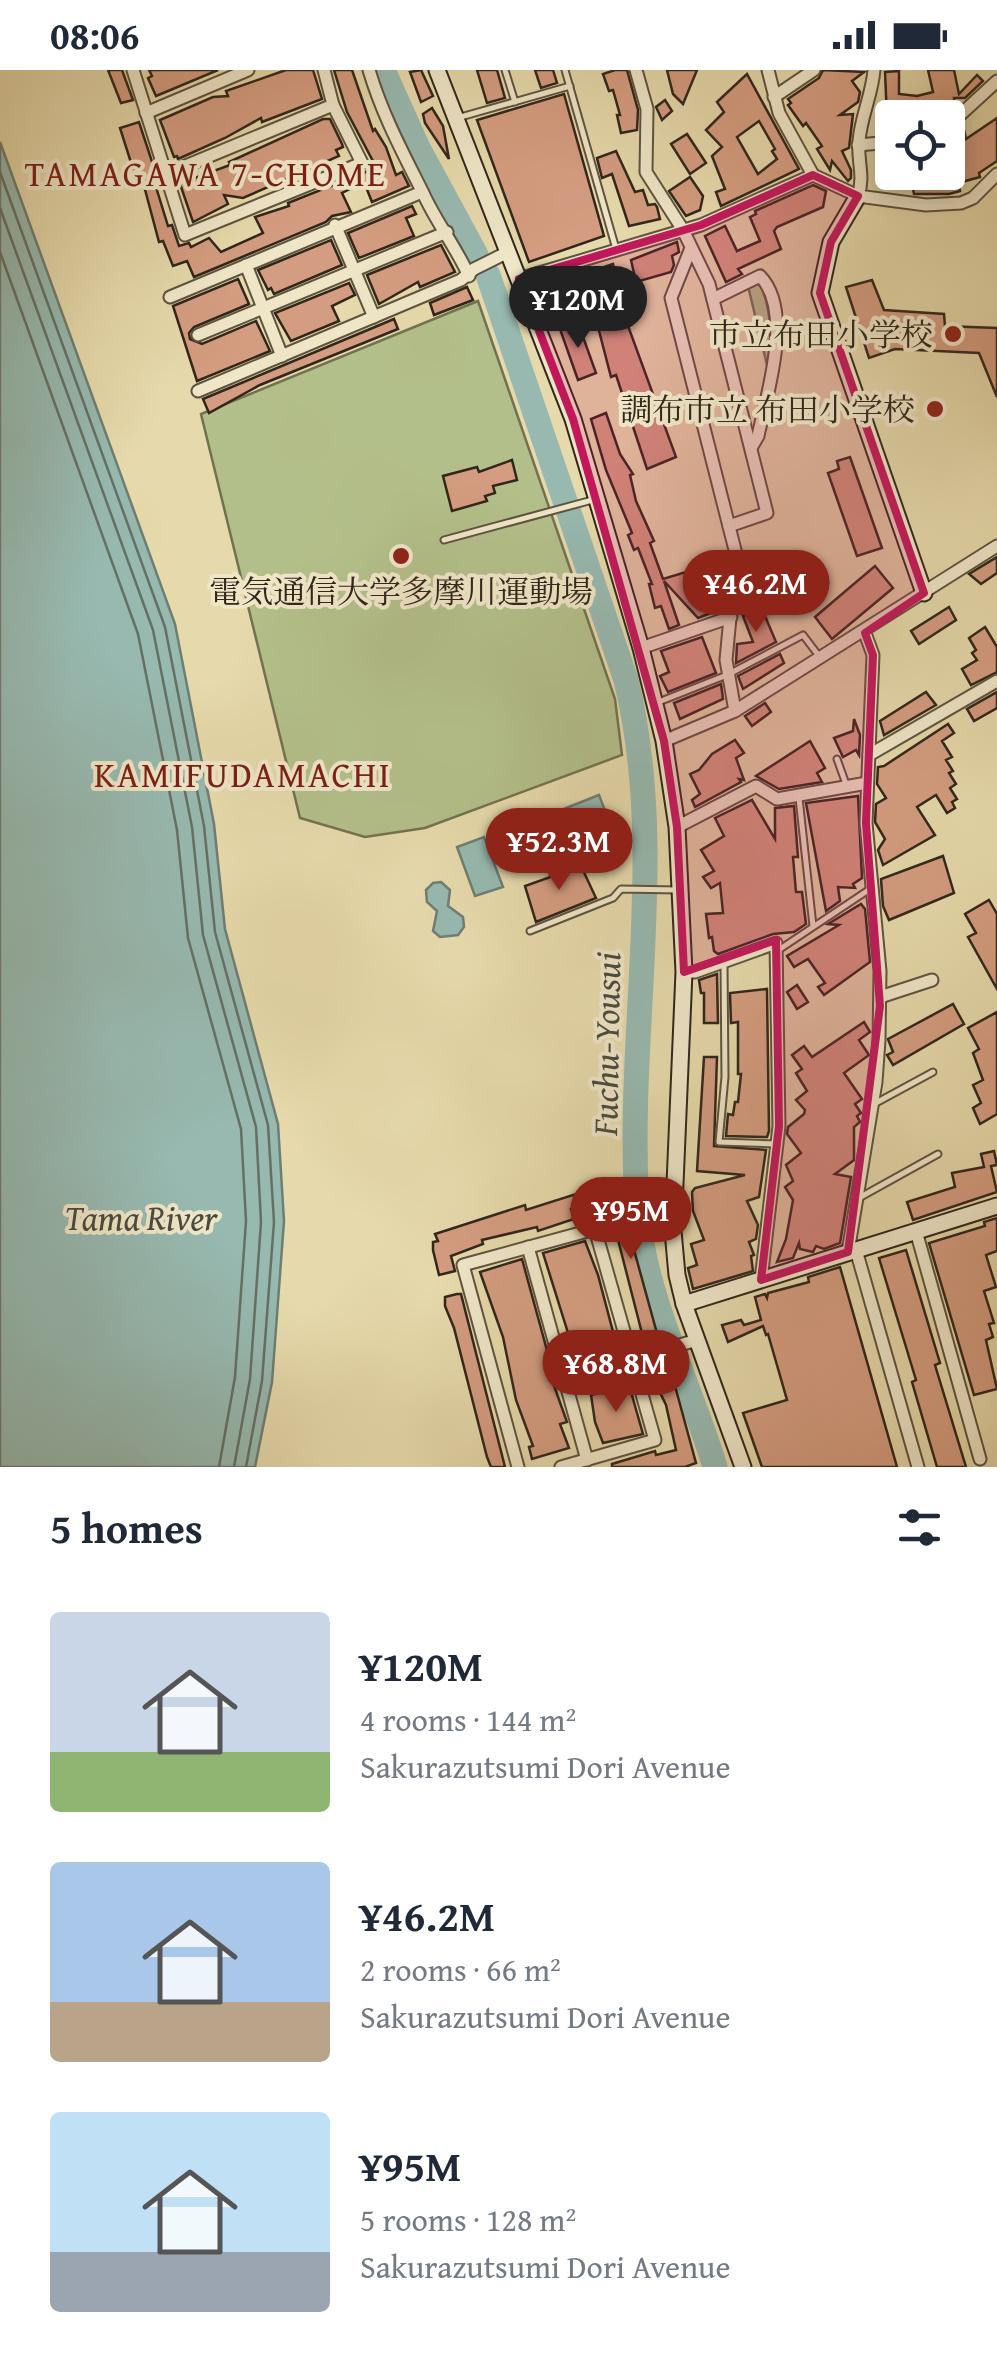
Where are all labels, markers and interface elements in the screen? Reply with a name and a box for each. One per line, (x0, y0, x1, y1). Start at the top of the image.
text: 08:06 (50, 7, 140, 63)
map controls (875, 100, 965, 190)
button: locate (875, 100, 965, 190)
district label: TAMAGAWA 7-CHOME (25, 148, 387, 199)
pin: ¥120M (508, 266, 648, 351)
text: ¥120M (531, 275, 625, 322)
place label: 市立布田小学校 (709, 311, 933, 358)
marker: 市立布田小学校 (942, 323, 964, 345)
place label: 調布市立 布田小学校 (620, 386, 915, 433)
marker: 調布市立 布田小学校 (924, 398, 946, 420)
marker: 電気通信大学多摩川運動場 (390, 545, 412, 567)
pin: ¥46.2M (675, 550, 837, 635)
text: ¥46.2M (705, 559, 807, 606)
place label: 電気通信大学多摩川運動場 (209, 568, 593, 615)
district label: KAMIFUDAMACHI (94, 749, 392, 800)
pin: ¥52.3M (478, 808, 640, 893)
text: ¥52.3M (508, 817, 610, 864)
water label: Fuchu-Yousui (579, 952, 633, 1137)
pin: ¥95M (572, 1177, 690, 1262)
text: ¥95M (592, 1186, 670, 1233)
water label: Tama River (65, 1192, 218, 1243)
pin: ¥68.8M (535, 1330, 697, 1415)
text: ¥68.8M (565, 1339, 667, 1386)
text: 5 homes (50, 1497, 203, 1558)
icon: filters (892, 1500, 947, 1555)
text: ¥120M (360, 1635, 483, 1696)
icon: home (130, 1652, 250, 1772)
text: 4 rooms · 144 m² (360, 1696, 576, 1743)
text: Sakurazutsumi Dori Avenue (360, 1743, 730, 1790)
text: ¥46.2M (360, 1885, 495, 1946)
icon: home (130, 1902, 250, 2022)
text: 2 rooms · 66 m² (360, 1946, 561, 1993)
text: Sakurazutsumi Dori Avenue (360, 1993, 730, 2040)
text: ¥95M (360, 2135, 461, 2196)
icon: home (130, 2152, 250, 2272)
text: 5 rooms · 128 m² (360, 2196, 576, 2243)
text: Sakurazutsumi Dori Avenue (360, 2243, 730, 2290)

